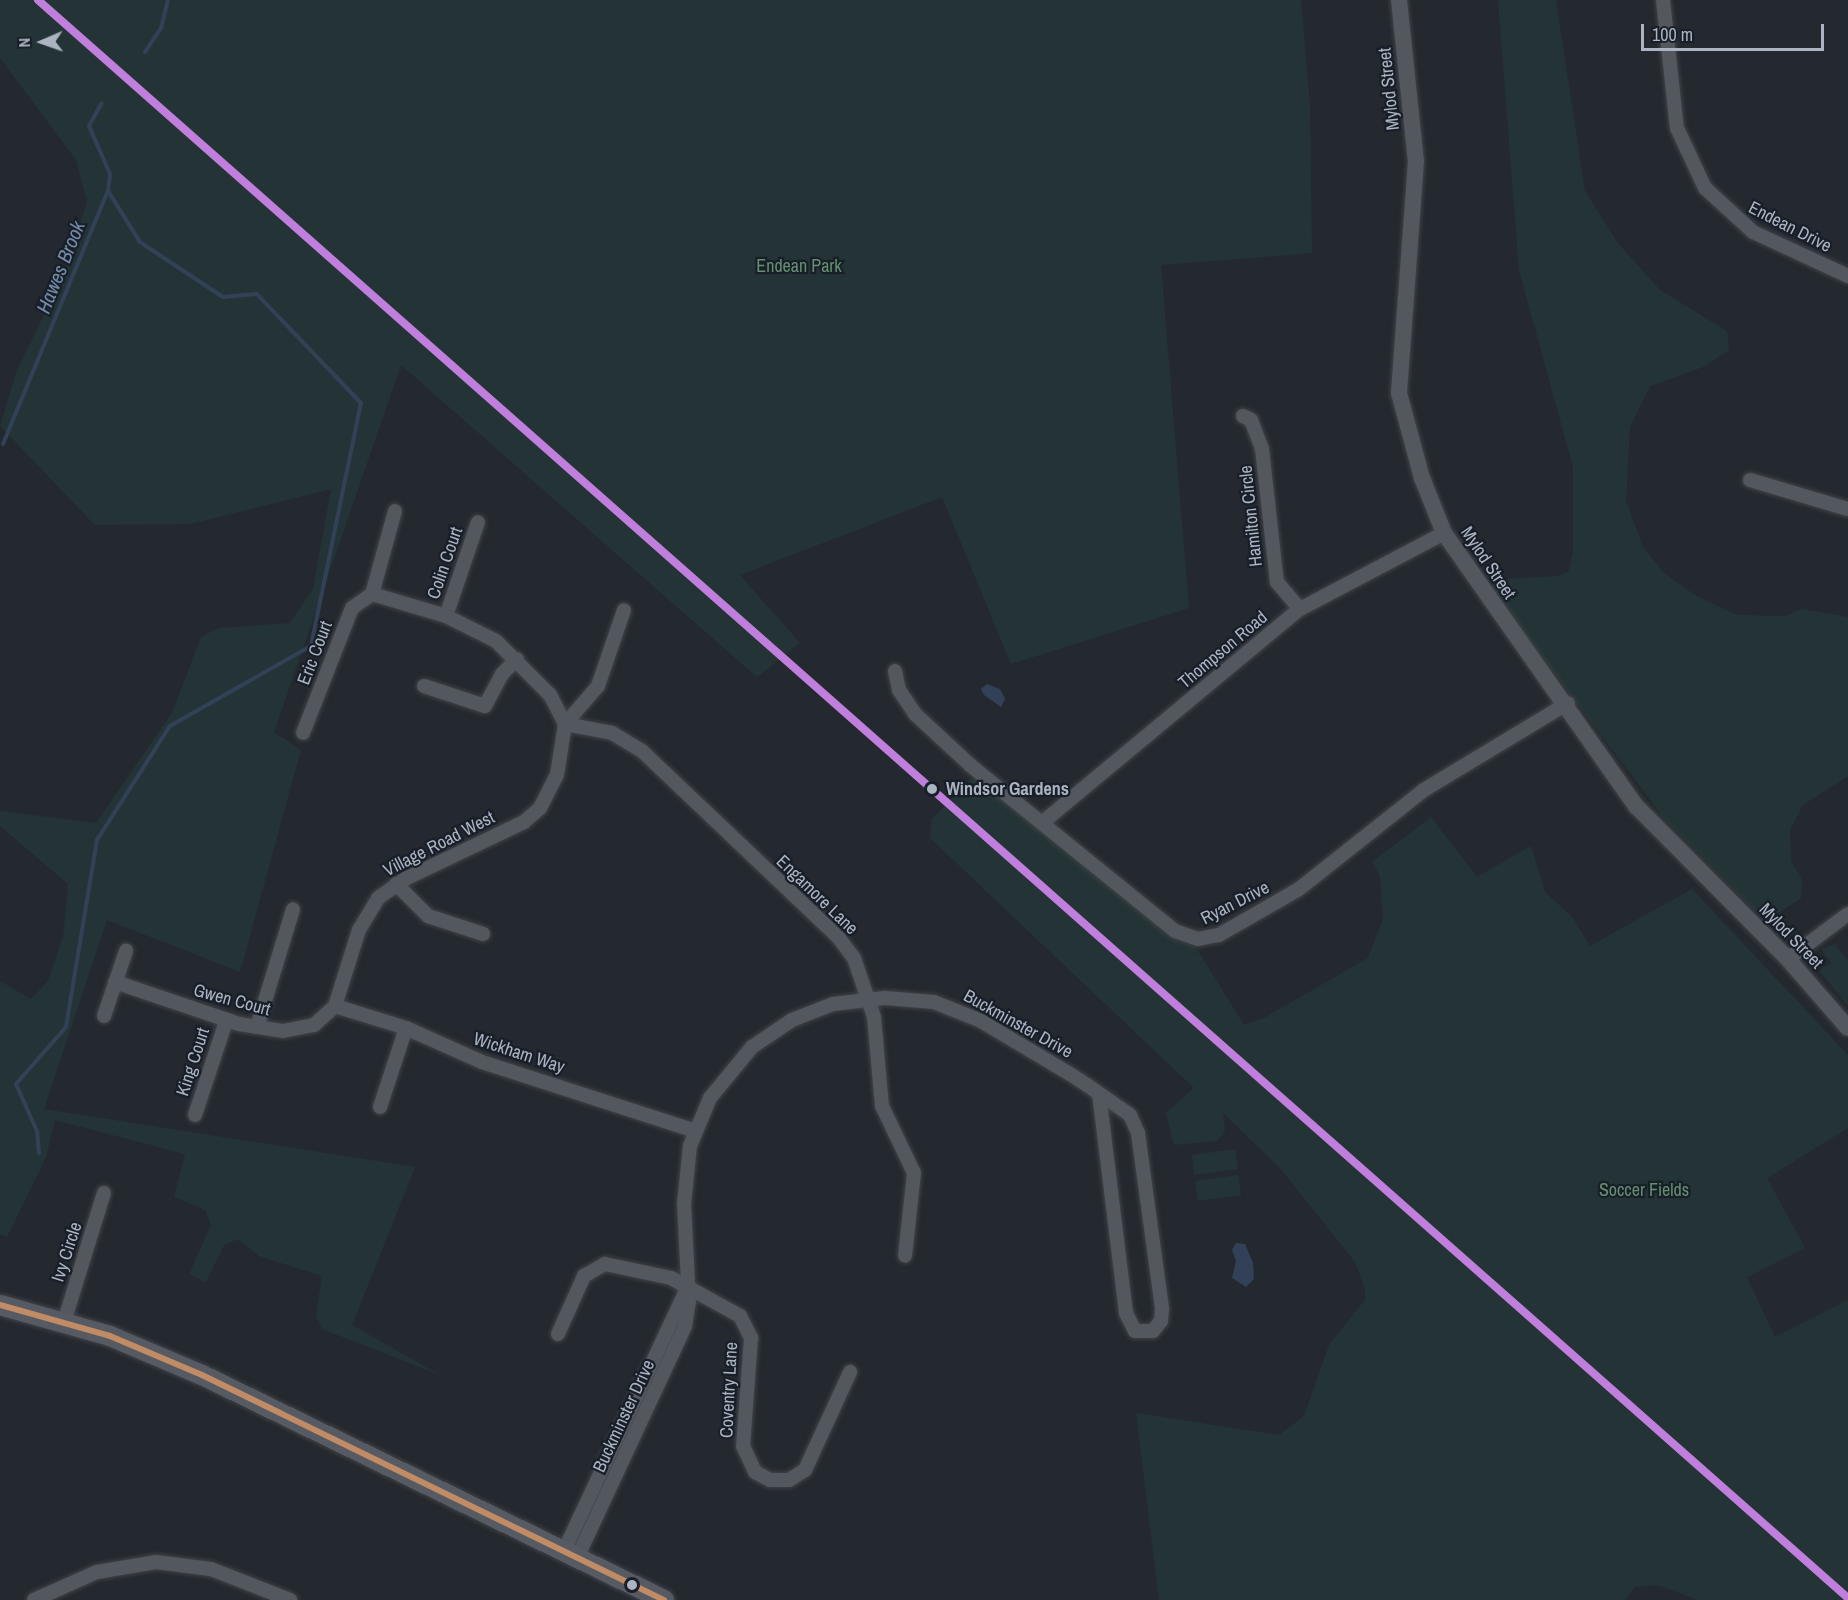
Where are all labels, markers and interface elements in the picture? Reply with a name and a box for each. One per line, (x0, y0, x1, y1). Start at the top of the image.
north arrow (12, 12, 72, 72)
scale bar (1644, 12, 1827, 50)
text: 100 m (1652, 22, 1693, 47)
text: N (13, 38, 35, 48)
street label: Mylod Street (1374, 47, 1404, 131)
street label: Endean Drive (1745, 197, 1835, 257)
water label: Hawes Brook (31, 217, 89, 317)
park label: Endean Park (756, 255, 842, 277)
street label: Hamilton Circle (1235, 464, 1267, 568)
street label: Mylod Street (1456, 523, 1520, 603)
street label: Colin Court (423, 524, 467, 602)
street label: Thompson Road (1174, 607, 1272, 693)
street label: Eric Court (293, 618, 337, 688)
place label: Windsor Gardens (946, 778, 1069, 800)
marker: Windsor Gardens (923, 780, 941, 798)
street label: Village Road West (380, 807, 498, 881)
street label: Engamore Lane (772, 851, 862, 939)
street label: Ryan Drive (1197, 877, 1273, 929)
street label: Mylod Street (1754, 899, 1828, 973)
street label: Gwen Court (191, 979, 273, 1021)
street label: Buckminster Drive (960, 985, 1076, 1063)
street label: King Court (172, 1025, 214, 1099)
street label: Wickham Way (471, 1028, 567, 1078)
park label: Soccer Fields (1599, 1179, 1689, 1201)
street label: Ivy Circle (47, 1219, 87, 1285)
street label: Coventry Lane (716, 1342, 742, 1438)
street label: Buckminster Drive (589, 1356, 659, 1476)
unlabelled marker (626, 1579, 638, 1591)

